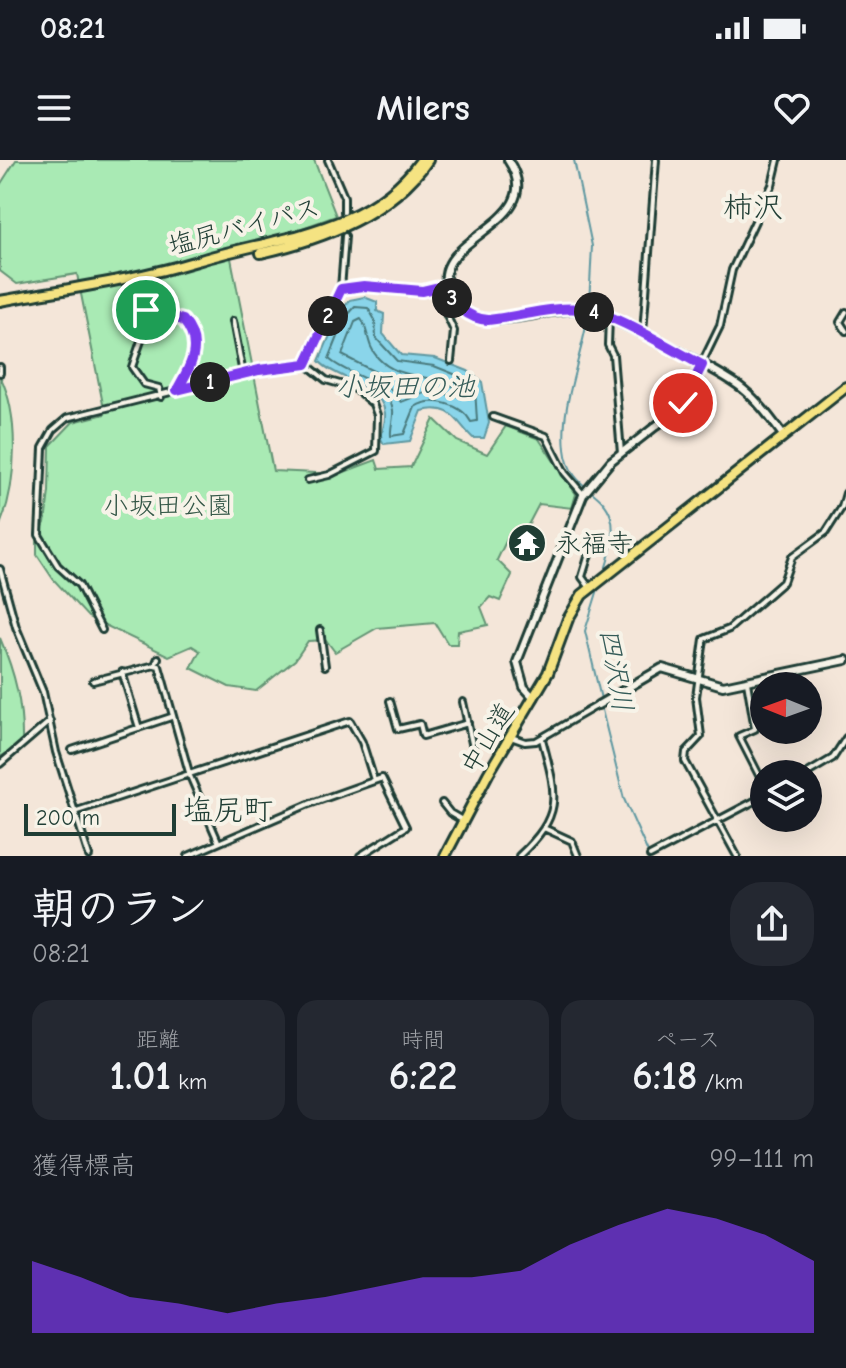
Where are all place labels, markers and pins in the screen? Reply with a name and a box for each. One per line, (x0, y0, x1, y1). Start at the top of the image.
pin (112, 276, 180, 344)
pin: 3 (432, 278, 472, 318)
pin: 4 (574, 292, 614, 332)
pin: 2 (308, 296, 348, 336)
pin: 1 (190, 362, 230, 402)
pin (649, 369, 717, 437)
temple icon: 永福寺 (506, 522, 548, 564)
place label: 永福寺 (555, 529, 633, 559)

